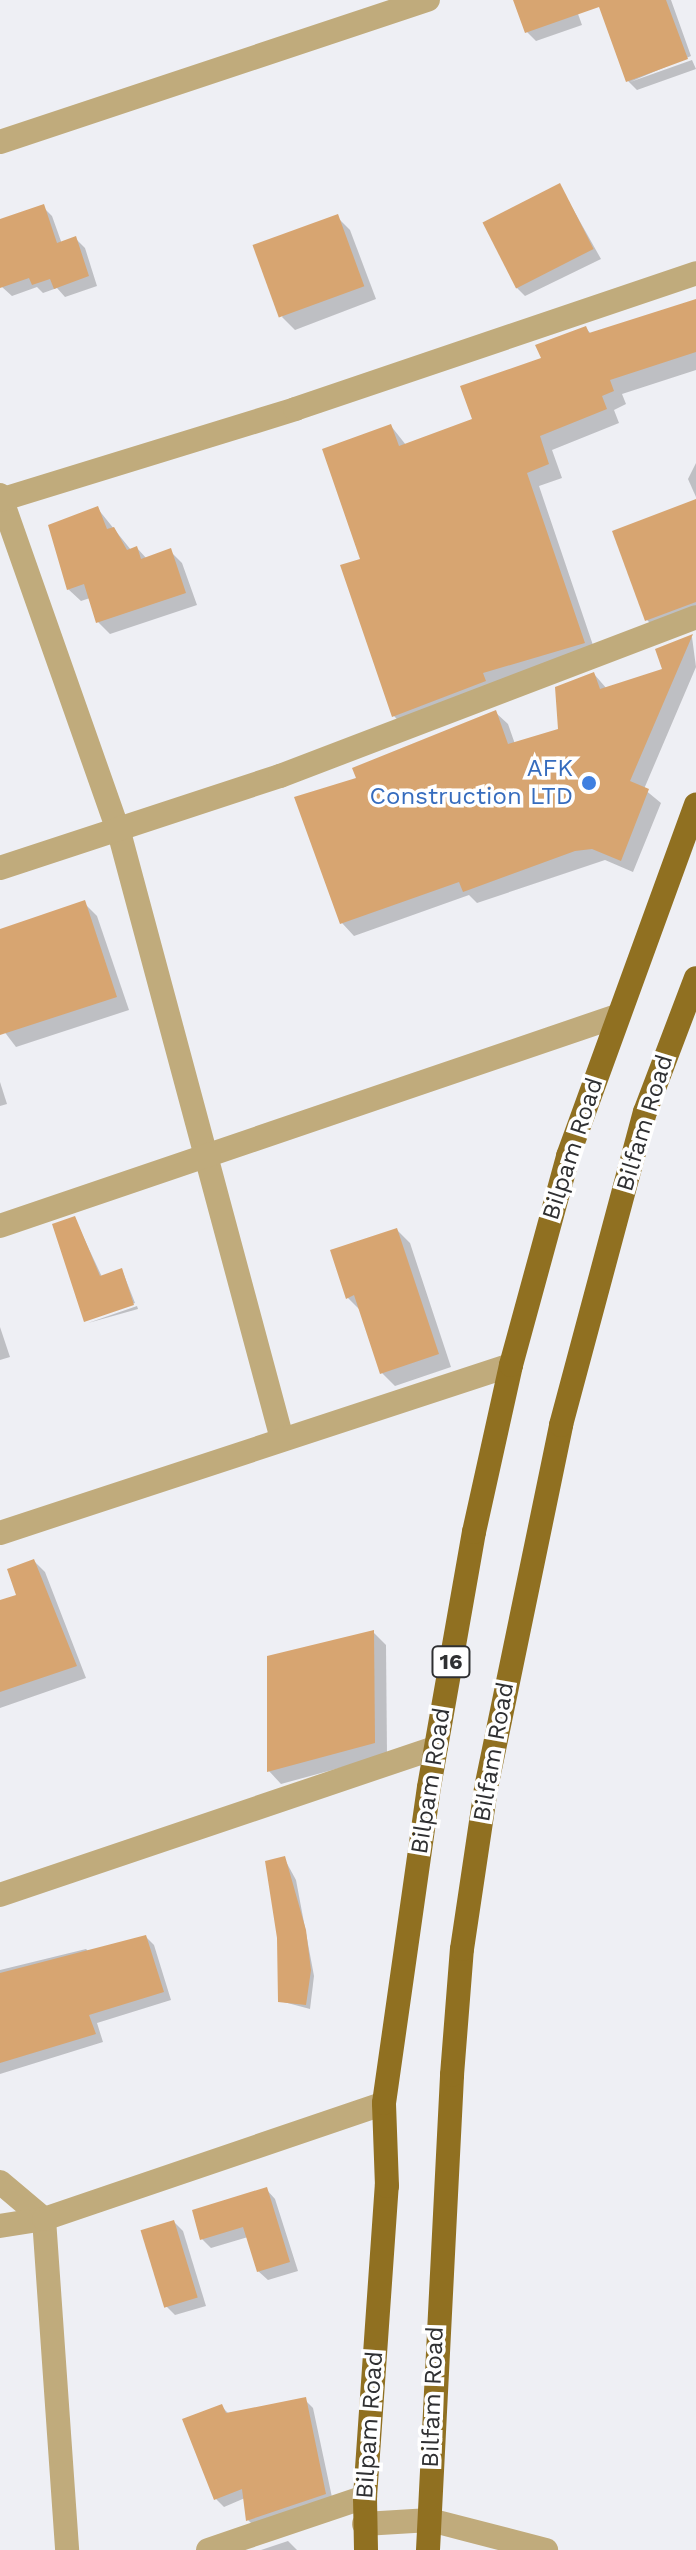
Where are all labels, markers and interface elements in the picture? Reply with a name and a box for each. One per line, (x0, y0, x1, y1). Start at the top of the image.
place label: AFK Construction LTD (370, 755, 573, 811)
marker: AFK Construction LTD (580, 774, 598, 792)
street label: Bilfam Road (611, 1051, 679, 1195)
street label: Bilpam Road (536, 1074, 610, 1224)
road number: 16 (431, 1644, 471, 1680)
street label: Bilfam Road (468, 1680, 520, 1824)
street label: Bilpam Road (405, 1706, 457, 1856)
street label: Bilfam Road (416, 2326, 450, 2468)
street label: Bilpam Road (350, 2350, 390, 2500)

